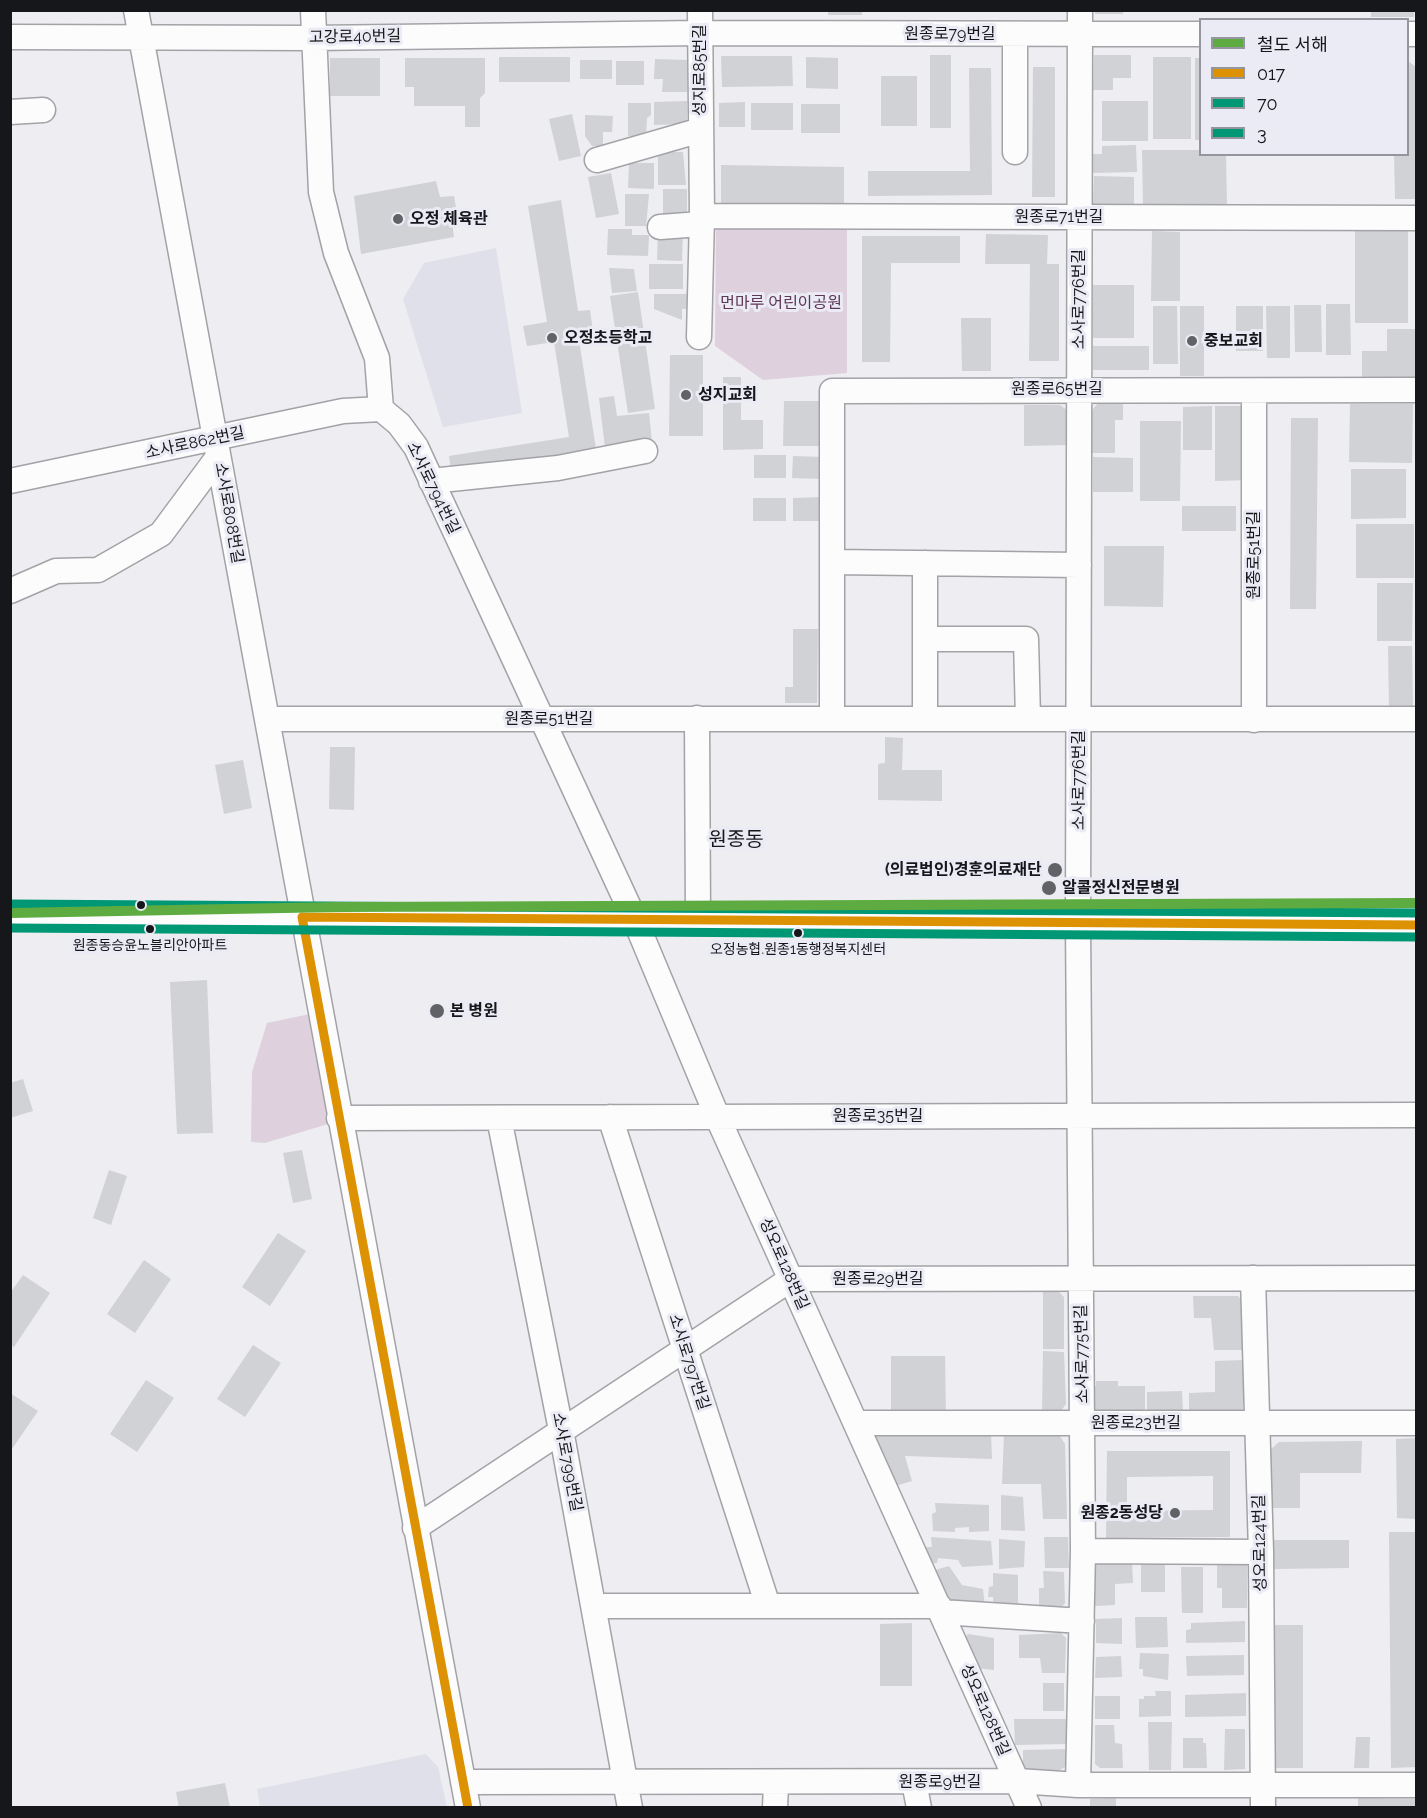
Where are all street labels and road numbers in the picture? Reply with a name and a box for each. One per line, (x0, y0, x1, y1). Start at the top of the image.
street label: 성지로85번길 (690, 24, 710, 116)
street label: 원종로79번길 (904, 24, 996, 44)
street label: 고강로40번길 (309, 27, 401, 47)
street label: 원종로71번길 (1014, 207, 1104, 227)
street label: 소사로776번길 (1069, 249, 1089, 349)
street label: 원종로65번길 (1011, 379, 1103, 399)
street label: 소사로862번길 (144, 423, 246, 463)
street label: 소사로794번길 (402, 439, 464, 537)
street label: 소사로808번길 (211, 461, 247, 565)
street label: 원종로51번길 (1244, 510, 1264, 600)
street label: 원종로51번길 (504, 709, 594, 729)
street label: 소사로776번길 (1069, 730, 1089, 830)
street label: 원종로35번길 (833, 1106, 923, 1126)
street label: 성오로128번길 (755, 1215, 813, 1313)
street label: 원종로29번길 (832, 1269, 924, 1289)
street label: 소사로775번길 (1072, 1304, 1092, 1404)
street label: 소사로797번길 (664, 1312, 714, 1412)
street label: 소사로799번길 (548, 1411, 586, 1513)
street label: 원종로23번길 (1091, 1413, 1181, 1433)
street label: 성오로124번길 (1250, 1494, 1270, 1592)
street label: 성오로128번길 (956, 1661, 1014, 1759)
street label: 원종로9번길 (899, 1772, 981, 1792)

